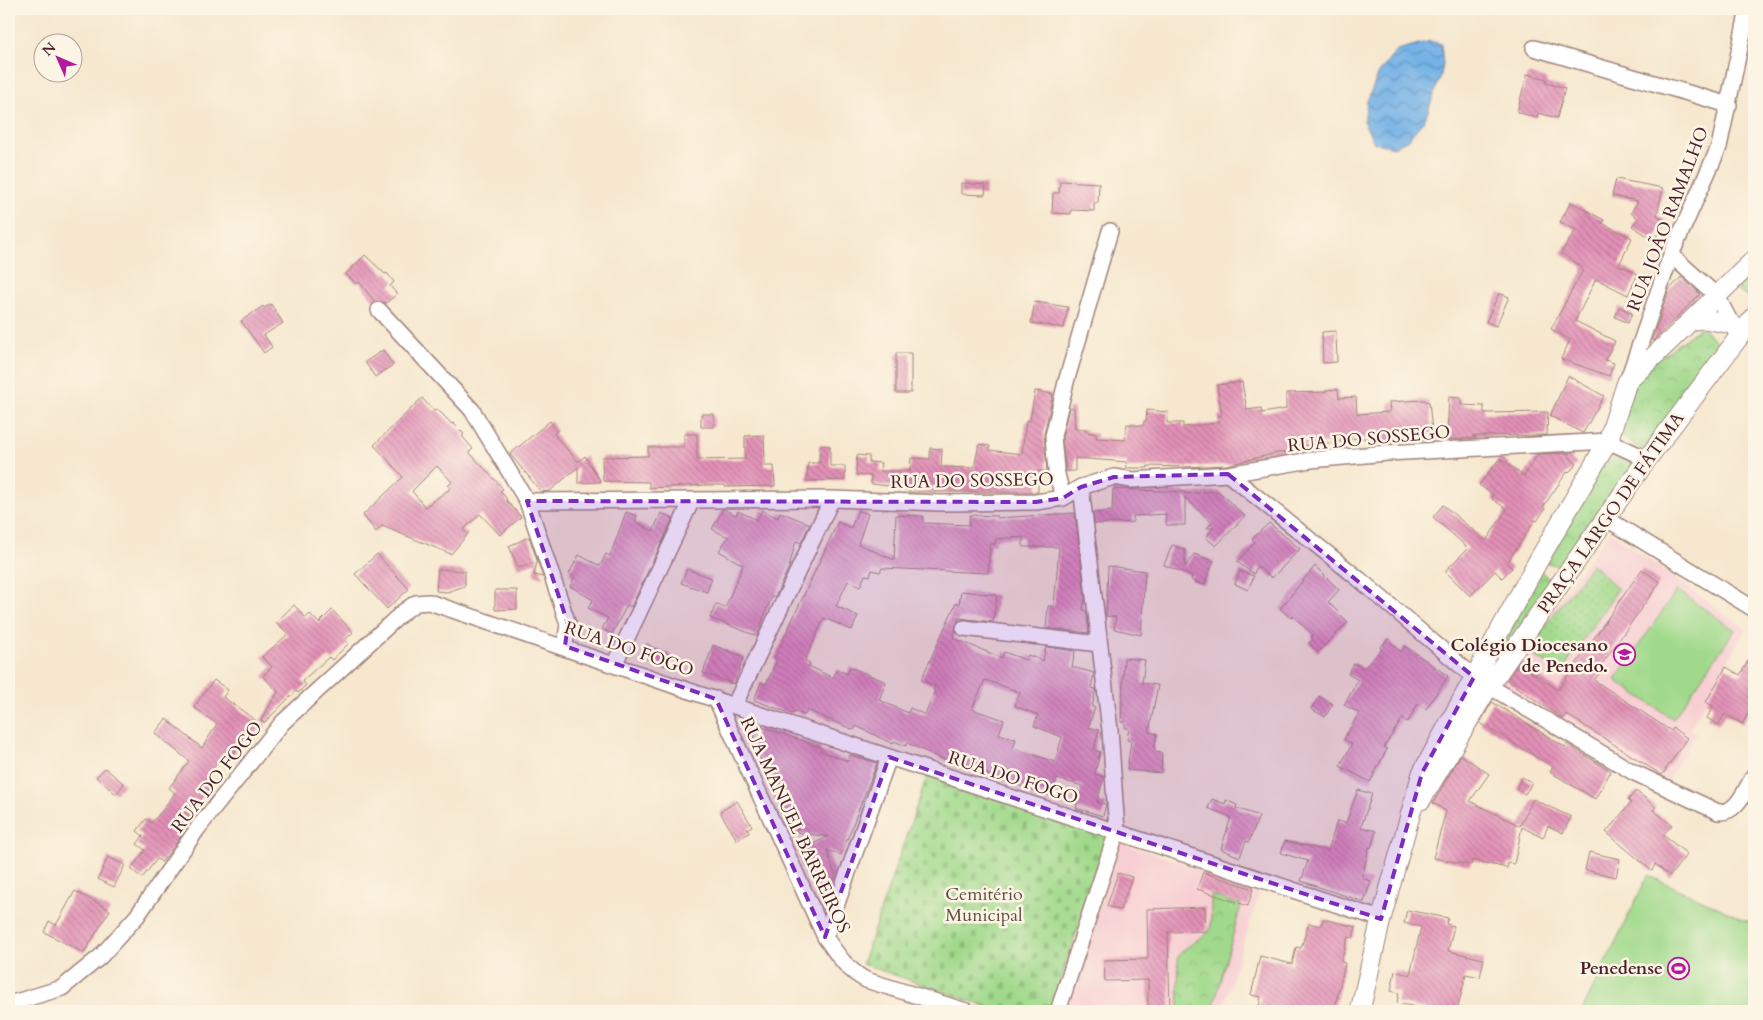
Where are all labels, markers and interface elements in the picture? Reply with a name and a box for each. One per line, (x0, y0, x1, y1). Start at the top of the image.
north arrow (32, 32, 82, 82)
text: N (38, 38, 60, 60)
street label: RUA JOÃO RAMALHO (1621, 123, 1715, 315)
street label: PRAÇA LARGO DE FÁTIMA (1532, 407, 1690, 619)
street label: RUA DO SOSSEGO (1287, 419, 1451, 459)
street label: RUA DO SOSSEGO (890, 467, 1054, 495)
street label: RUA DO FOGO (561, 615, 697, 683)
place label: Colégio Diocesano de Penedo. (1451, 633, 1608, 679)
school or university icon: Colégio Diocesano de Penedo. (1612, 643, 1636, 667)
street label: RUA MANUEL BARREIROS (734, 713, 856, 937)
street label: RUA DO FOGO (165, 716, 269, 838)
street label: RUA DO FOGO (945, 745, 1081, 811)
park label: Cemitério Municipal (945, 882, 1023, 928)
place label: Penedense (1580, 956, 1663, 981)
sports icon: Penedense (1667, 956, 1691, 980)

